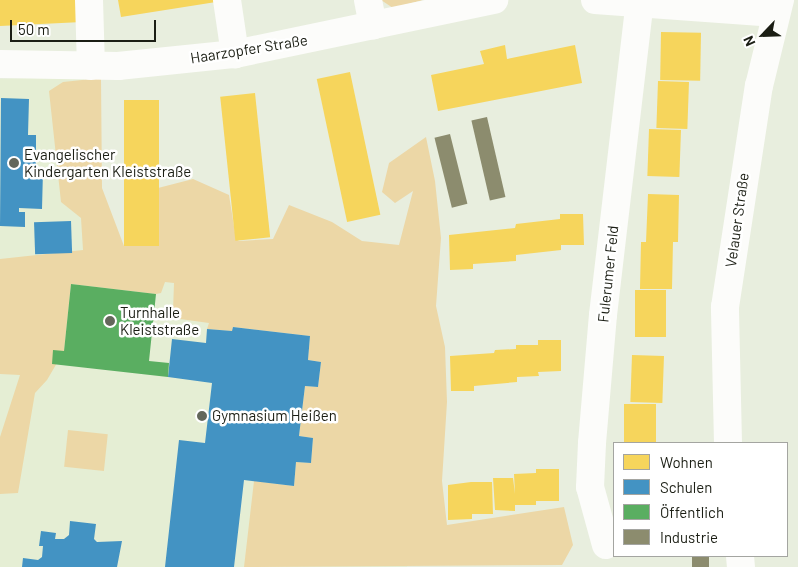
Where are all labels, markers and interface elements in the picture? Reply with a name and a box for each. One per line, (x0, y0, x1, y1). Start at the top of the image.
scale bar (12, 10, 159, 42)
north arrow (738, 10, 788, 60)
text: 50 m (18, 20, 50, 38)
street label: Haarzopfer Straße (189, 31, 309, 67)
text: N (739, 34, 758, 49)
place label: Evangelischer Kindergarten Kleiststraße (24, 145, 191, 180)
marker: Evangelischer Kindergarten Kleiststraße (8, 157, 20, 169)
street label: Velauer Straße (721, 172, 753, 268)
street label: Fulerumer Feld (594, 225, 622, 323)
place label: Turnhalle Kleiststraße (120, 303, 199, 338)
marker: Turnhalle Kleiststraße (104, 315, 116, 327)
place label: Gymnasium Heißen (212, 407, 337, 425)
marker: Gymnasium Heißen (196, 410, 208, 422)
legend (613, 442, 788, 557)
text: Wohnen (660, 453, 713, 471)
text: Schulen (660, 478, 712, 496)
text: Öffentlich (660, 503, 724, 521)
text: Industrie (660, 528, 718, 546)

